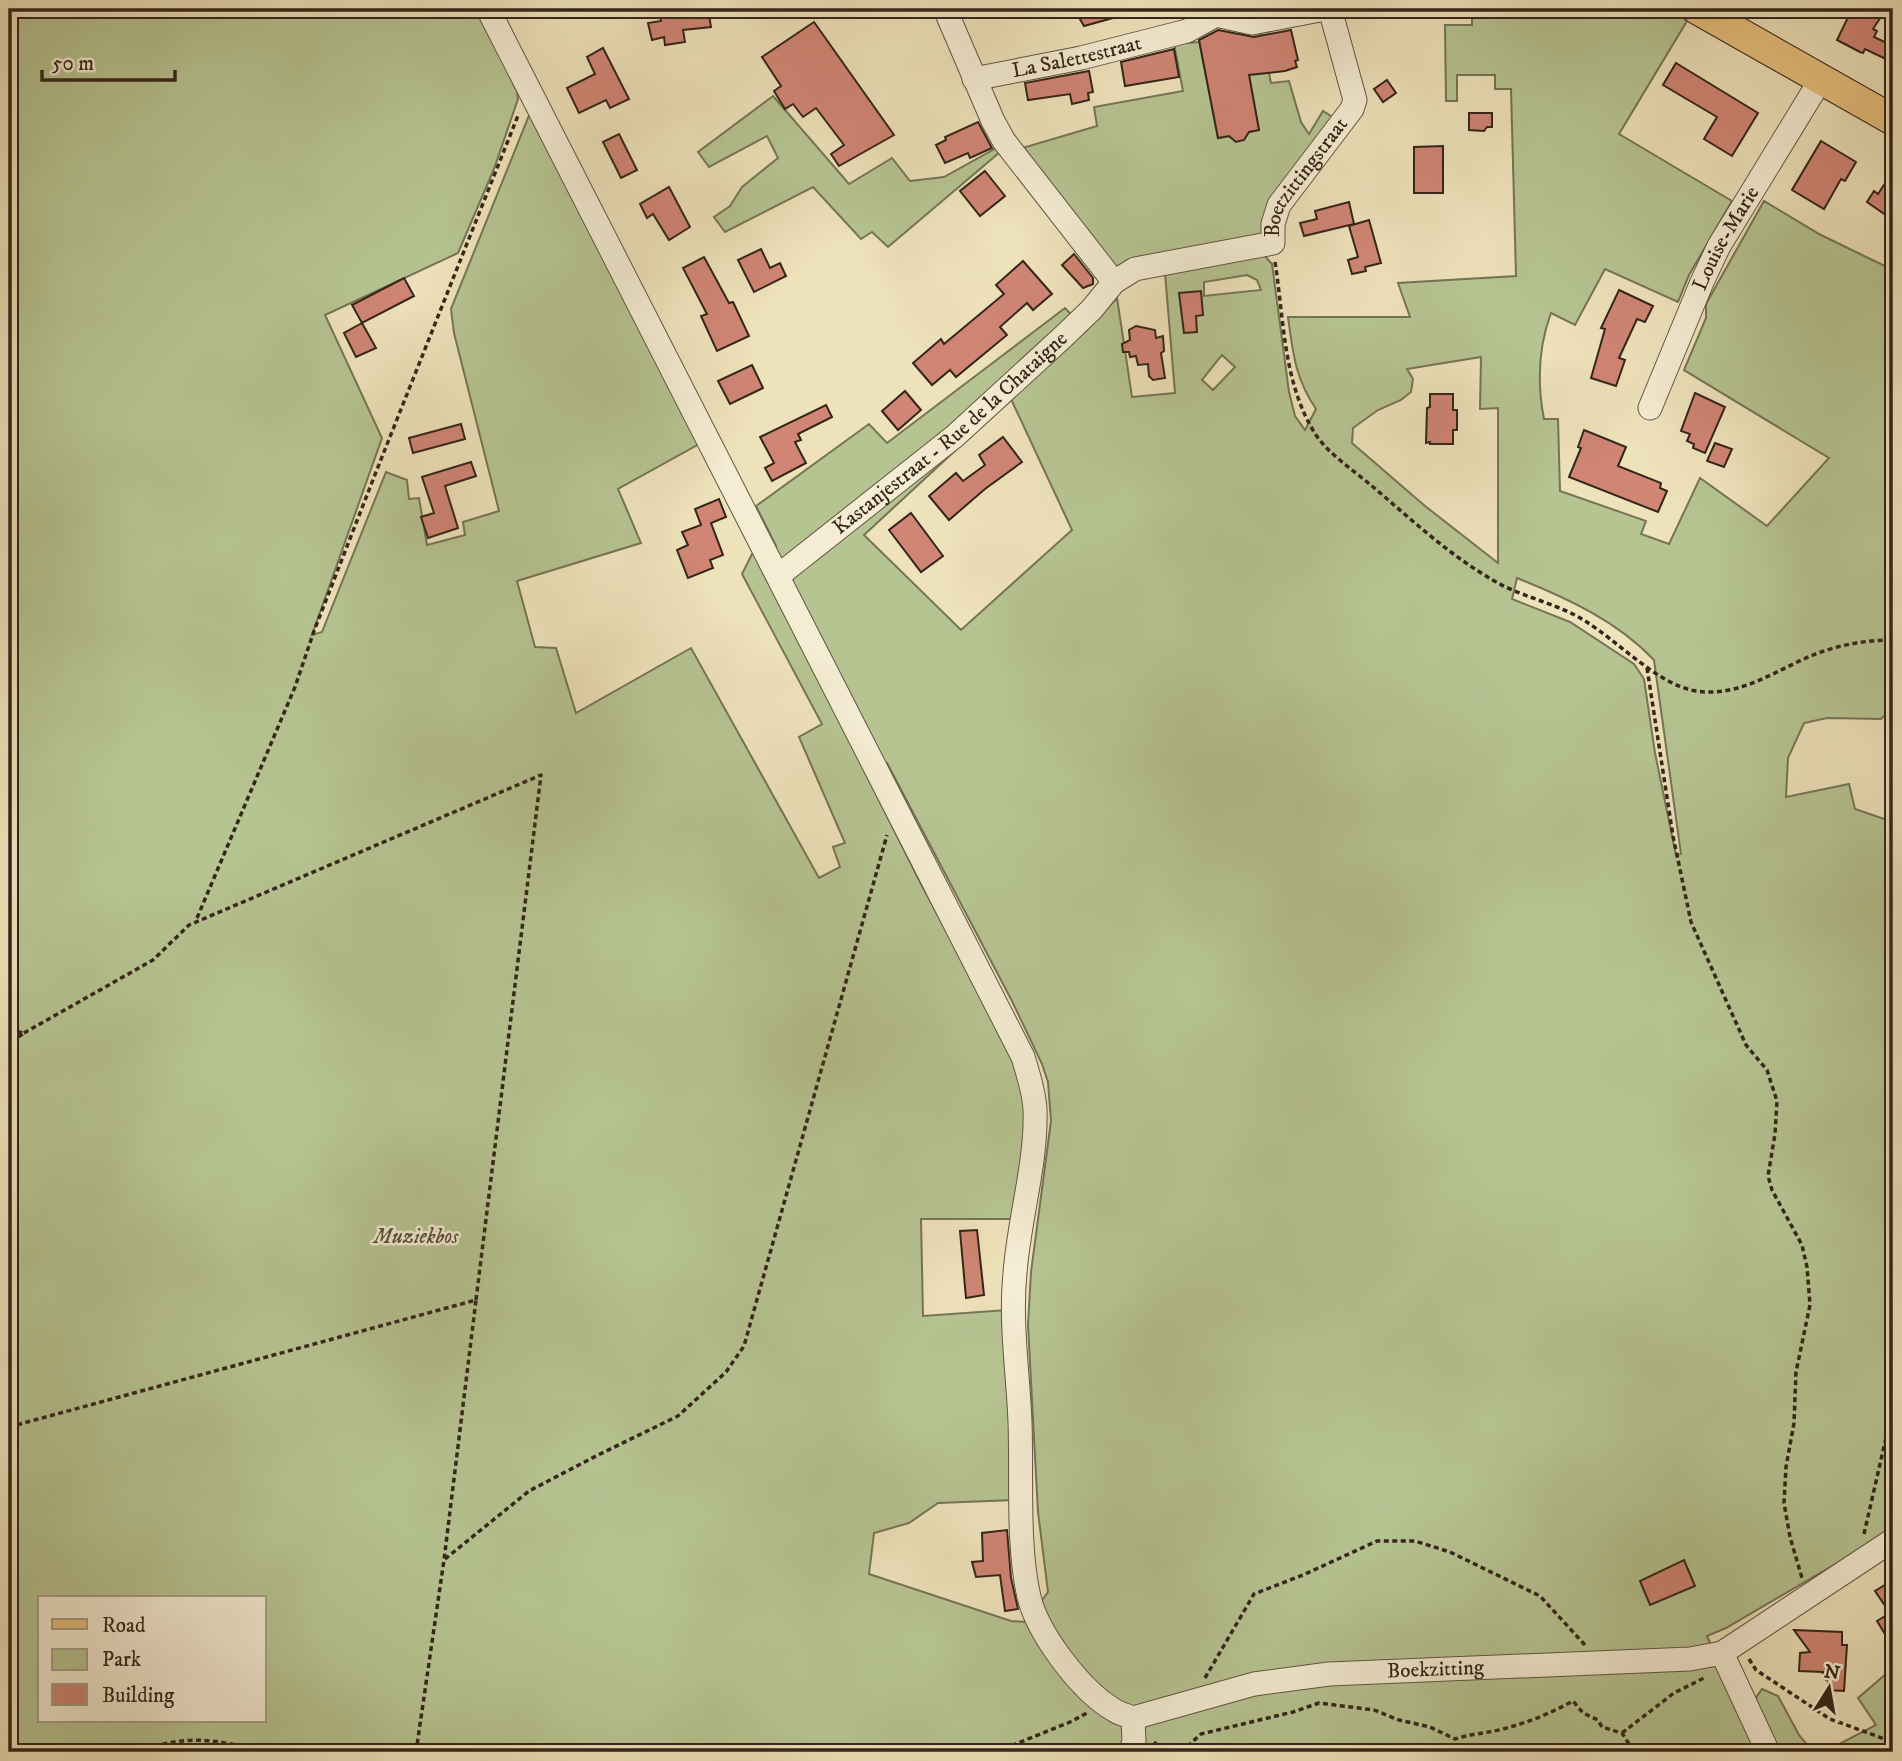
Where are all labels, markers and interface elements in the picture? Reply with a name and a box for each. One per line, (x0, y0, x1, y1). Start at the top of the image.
street label: La Salettestraat (1010, 30, 1144, 84)
scale bar (42, 38, 175, 82)
text: 50 m (52, 51, 94, 77)
street label: Boetzittingstraat (1260, 112, 1354, 237)
street label: Louise-Marie (1687, 181, 1765, 294)
street label: Kastanjestraat - Rue de la Chataigne (828, 326, 1073, 540)
park label: Muziekbos (371, 1224, 459, 1250)
legend (38, 1596, 266, 1722)
text: Road (102, 1613, 146, 1639)
text: Park (102, 1647, 142, 1673)
north arrow (1794, 1652, 1864, 1722)
street label: Boekzitting (1386, 1655, 1485, 1685)
text: N (1822, 1660, 1842, 1686)
text: Building (102, 1683, 175, 1709)

